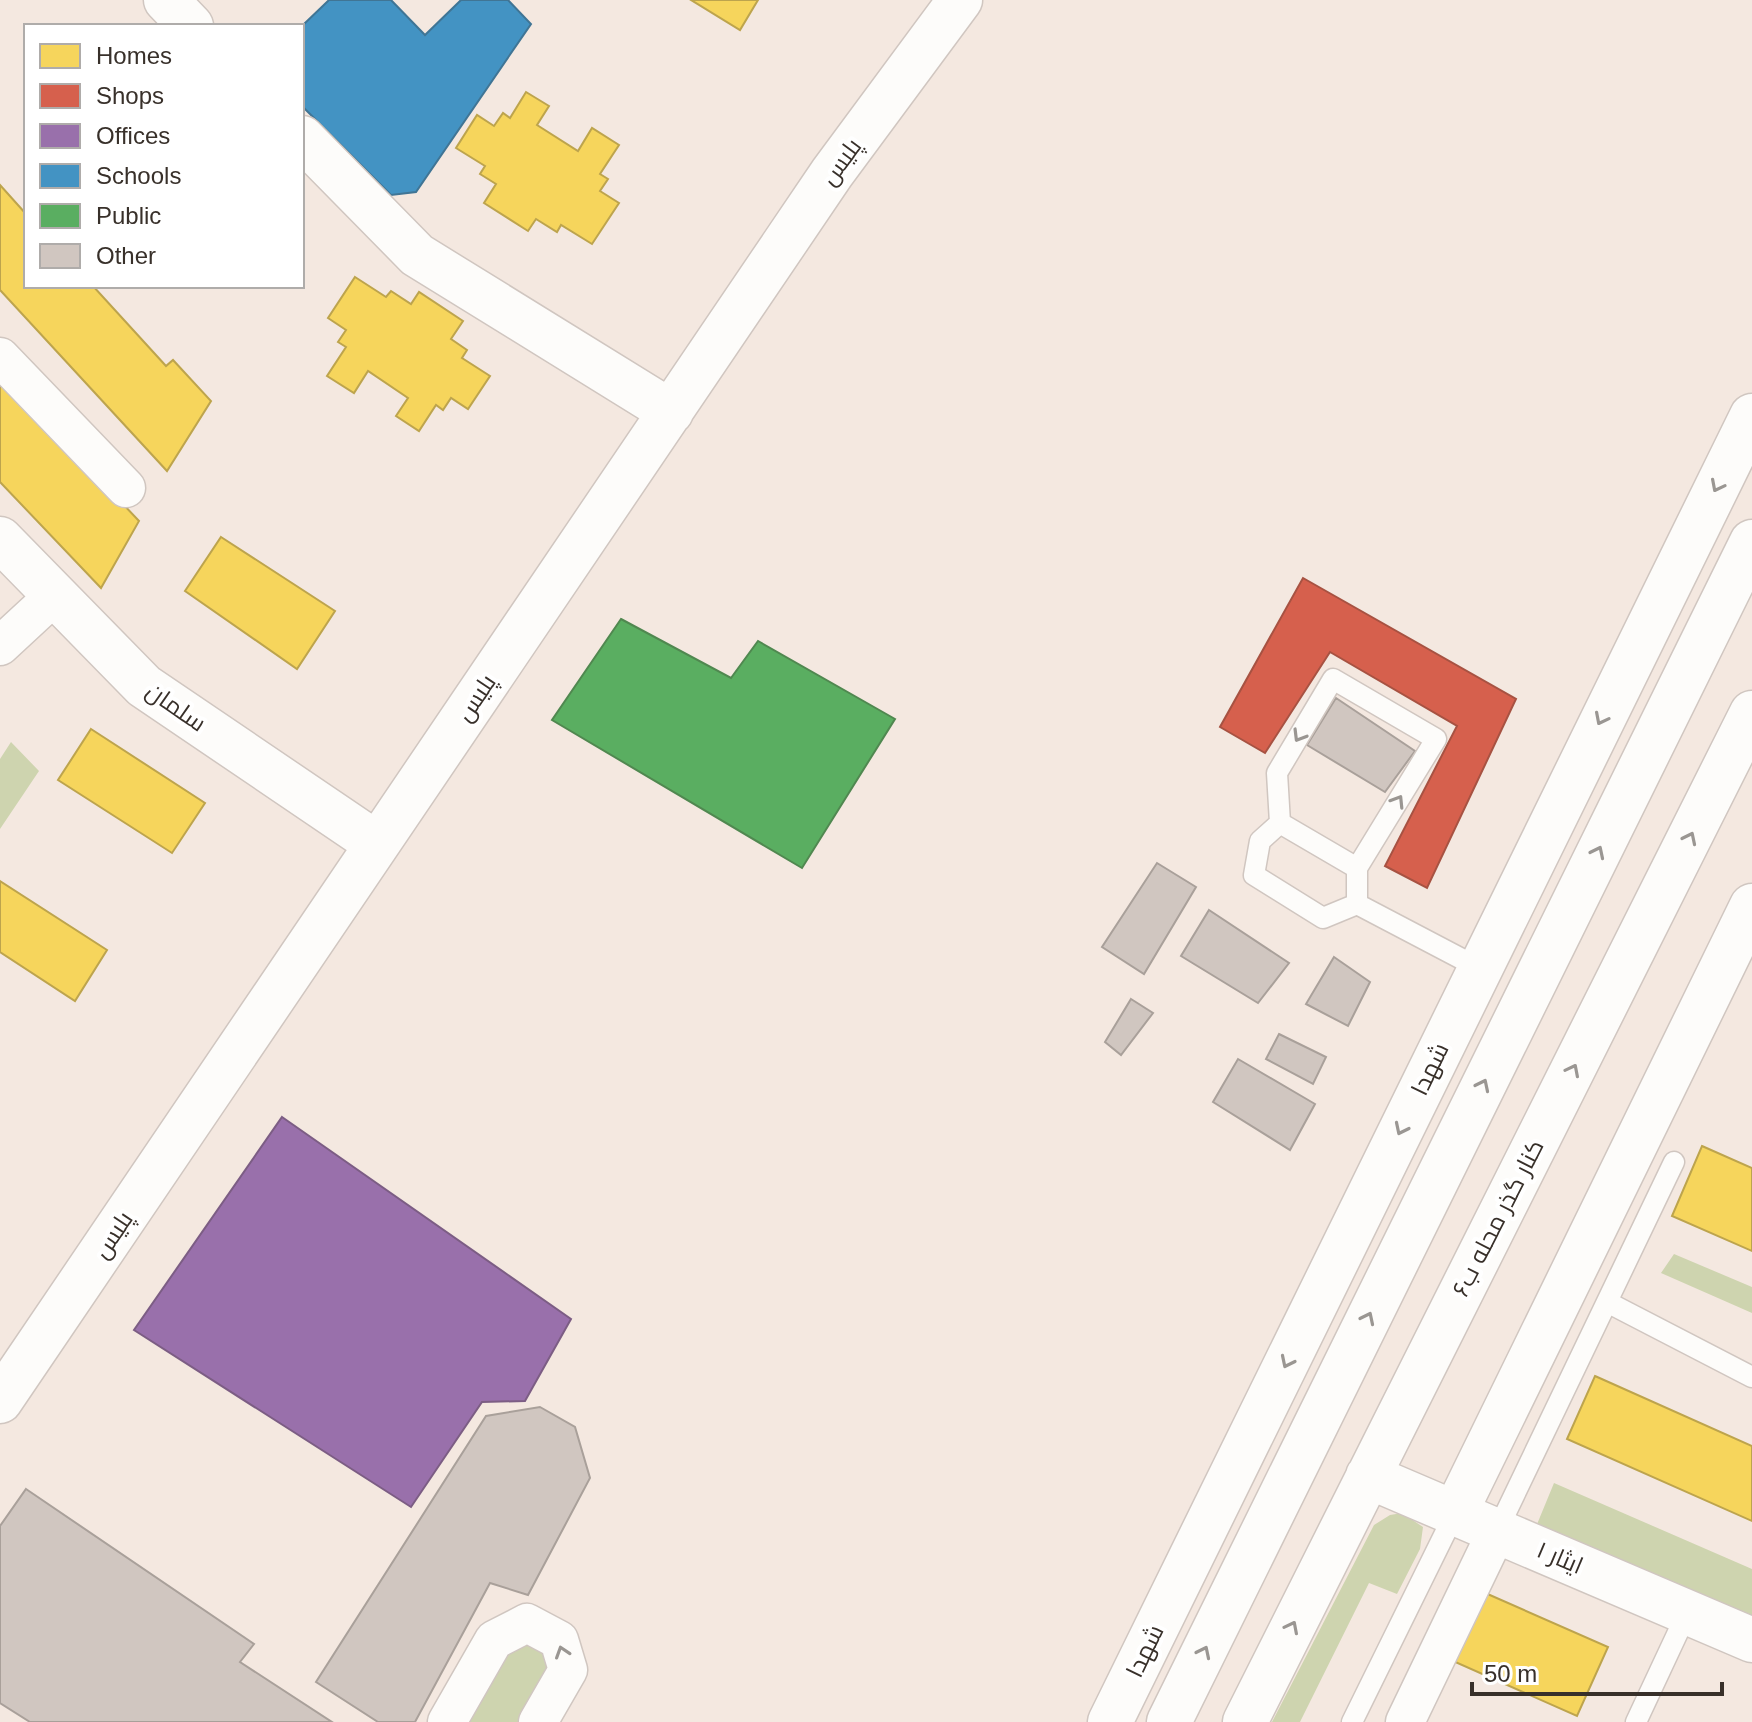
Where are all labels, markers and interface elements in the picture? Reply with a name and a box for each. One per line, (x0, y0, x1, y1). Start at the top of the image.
legend (24, 24, 304, 288)
text: Homes (96, 42, 172, 69)
text: Shops (96, 82, 164, 109)
text: Offices (96, 122, 170, 149)
street label: پلیس (815, 133, 869, 192)
text: Schools (96, 162, 181, 189)
text: Public (96, 202, 161, 229)
text: Other (96, 242, 156, 269)
one-way arrow (1711, 478, 1727, 493)
street label: پلیس (450, 669, 504, 728)
street label: سلمان (141, 676, 211, 738)
one-way arrow (1595, 710, 1611, 725)
one-way arrow (1293, 727, 1309, 742)
one-way arrow (1388, 795, 1403, 810)
one-way arrow (1680, 831, 1696, 846)
one-way arrow (1589, 846, 1604, 861)
street label: شهدا (1405, 1038, 1455, 1100)
one-way arrow (1563, 1064, 1579, 1079)
one-way arrow (1473, 1079, 1489, 1094)
one-way arrow (1395, 1120, 1411, 1135)
street label: کنار گذر محله ب۶ (1446, 1135, 1549, 1301)
street label: پلیس (87, 1206, 141, 1265)
one-way arrow (1358, 1312, 1374, 1327)
one-way arrow (1281, 1354, 1296, 1369)
street label: ایثار ۱ (1533, 1536, 1587, 1579)
street label: شهدا (1120, 1620, 1170, 1682)
one-way arrow (1282, 1621, 1298, 1636)
one-way arrow (555, 1646, 571, 1660)
one-way arrow (1194, 1646, 1210, 1660)
scale bar (1472, 1646, 1722, 1696)
text: 50 m (1484, 1660, 1537, 1687)

